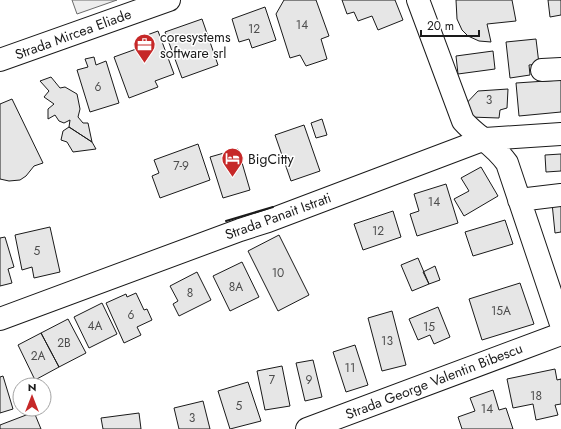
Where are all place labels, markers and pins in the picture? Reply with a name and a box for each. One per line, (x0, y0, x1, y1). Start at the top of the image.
place label: coresystems software srl (160, 27, 231, 63)
office icon: coresystems software srl (131, 32, 157, 65)
hotel icon: BigCitty (220, 146, 246, 179)
place label: BigCitty (248, 149, 294, 169)

